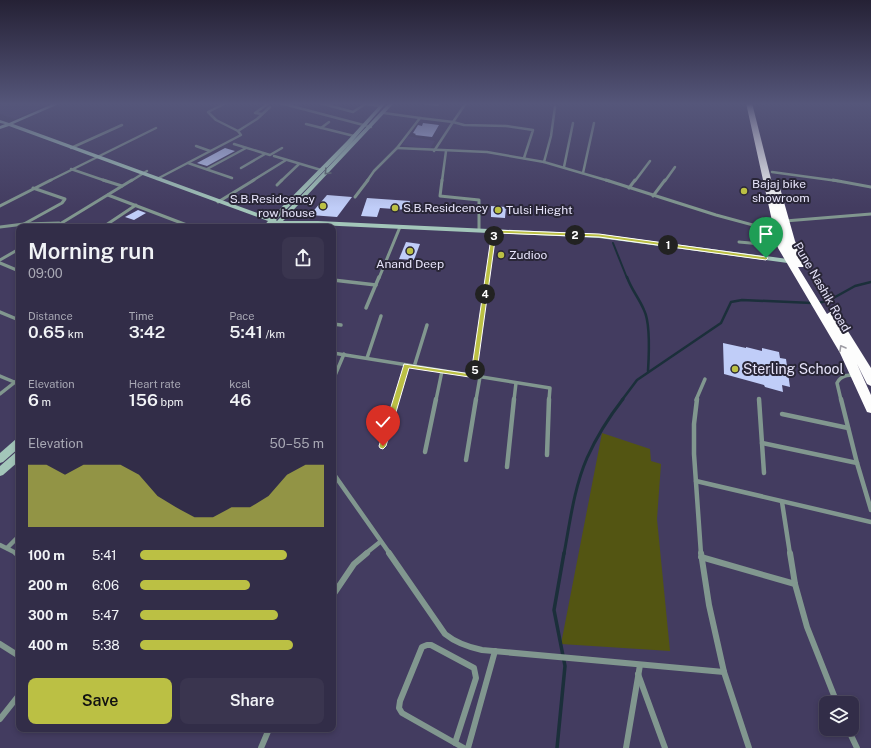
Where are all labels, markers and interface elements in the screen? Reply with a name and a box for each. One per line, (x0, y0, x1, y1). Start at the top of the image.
one-way arrow (324, 167, 332, 175)
place label: Bajaj bike showroom (752, 177, 810, 205)
marker: Bajaj bike showroom (739, 186, 749, 196)
place label: S.B.Residcency row house (230, 192, 316, 220)
marker: S.B.Residcency row house (318, 201, 328, 211)
place label: S.B.Residcency (403, 201, 489, 215)
marker: S.B.Residcency (390, 203, 400, 213)
place label: Tulsi Hieght (506, 203, 573, 217)
marker: Tulsi Hieght (493, 205, 503, 215)
pin (749, 217, 783, 258)
icon: arrive (755, 223, 777, 245)
pin: 2 (565, 225, 585, 245)
pin: 3 (484, 226, 504, 246)
text: 2 (572, 229, 579, 241)
text: 3 (490, 230, 498, 242)
pin: 1 (658, 235, 678, 255)
button: share (282, 237, 324, 279)
text: Morning run (28, 238, 154, 264)
text: 1 (666, 239, 670, 251)
street label: Pune Nashik Road (791, 240, 853, 334)
marker: Anand Deep (405, 246, 415, 256)
place label: Zudioo (509, 248, 548, 262)
marker: Zudioo (496, 250, 506, 260)
place label: Anand Deep (376, 257, 444, 271)
text: 09:00 (28, 266, 63, 281)
pin: 4 (475, 284, 495, 304)
text: 4 (481, 288, 489, 300)
text: Distance (28, 310, 73, 322)
text: Time (129, 310, 154, 322)
text: Pace (229, 310, 254, 322)
text: 0.65 (28, 322, 65, 342)
text: 3:42 (129, 322, 165, 342)
text: 5:41 (229, 322, 263, 342)
text: km (65, 328, 83, 340)
text: /km (263, 328, 285, 340)
one-way arrow (840, 345, 847, 352)
pin: 5 (465, 360, 485, 380)
place label: Sterling School (743, 361, 844, 377)
text: 5 (471, 364, 479, 376)
marker: Sterling School (730, 364, 740, 374)
text: Elevation (28, 378, 75, 390)
text: Heart rate (129, 378, 181, 390)
text: kcal (229, 378, 251, 390)
text: 6 (28, 390, 39, 410)
text: 156 (129, 390, 158, 410)
text: 46 (229, 390, 251, 410)
text: m (39, 396, 51, 408)
text: bpm (158, 396, 183, 408)
pin (366, 405, 400, 446)
icon: check (372, 411, 394, 433)
text: Elevation (28, 436, 83, 451)
text: 50–55 m (269, 436, 324, 451)
text: 100 m (28, 548, 65, 563)
text: 5:41 (92, 548, 117, 563)
text: 200 m (28, 578, 68, 593)
text: 6:06 (92, 578, 119, 593)
text: 300 m (28, 608, 68, 623)
text: 5:47 (92, 608, 119, 623)
text: 400 m (28, 638, 68, 653)
text: 5:38 (92, 638, 120, 653)
button: Save (28, 678, 172, 724)
button: Share (180, 678, 324, 724)
map controls (819, 696, 859, 736)
button: layers (819, 696, 859, 736)

